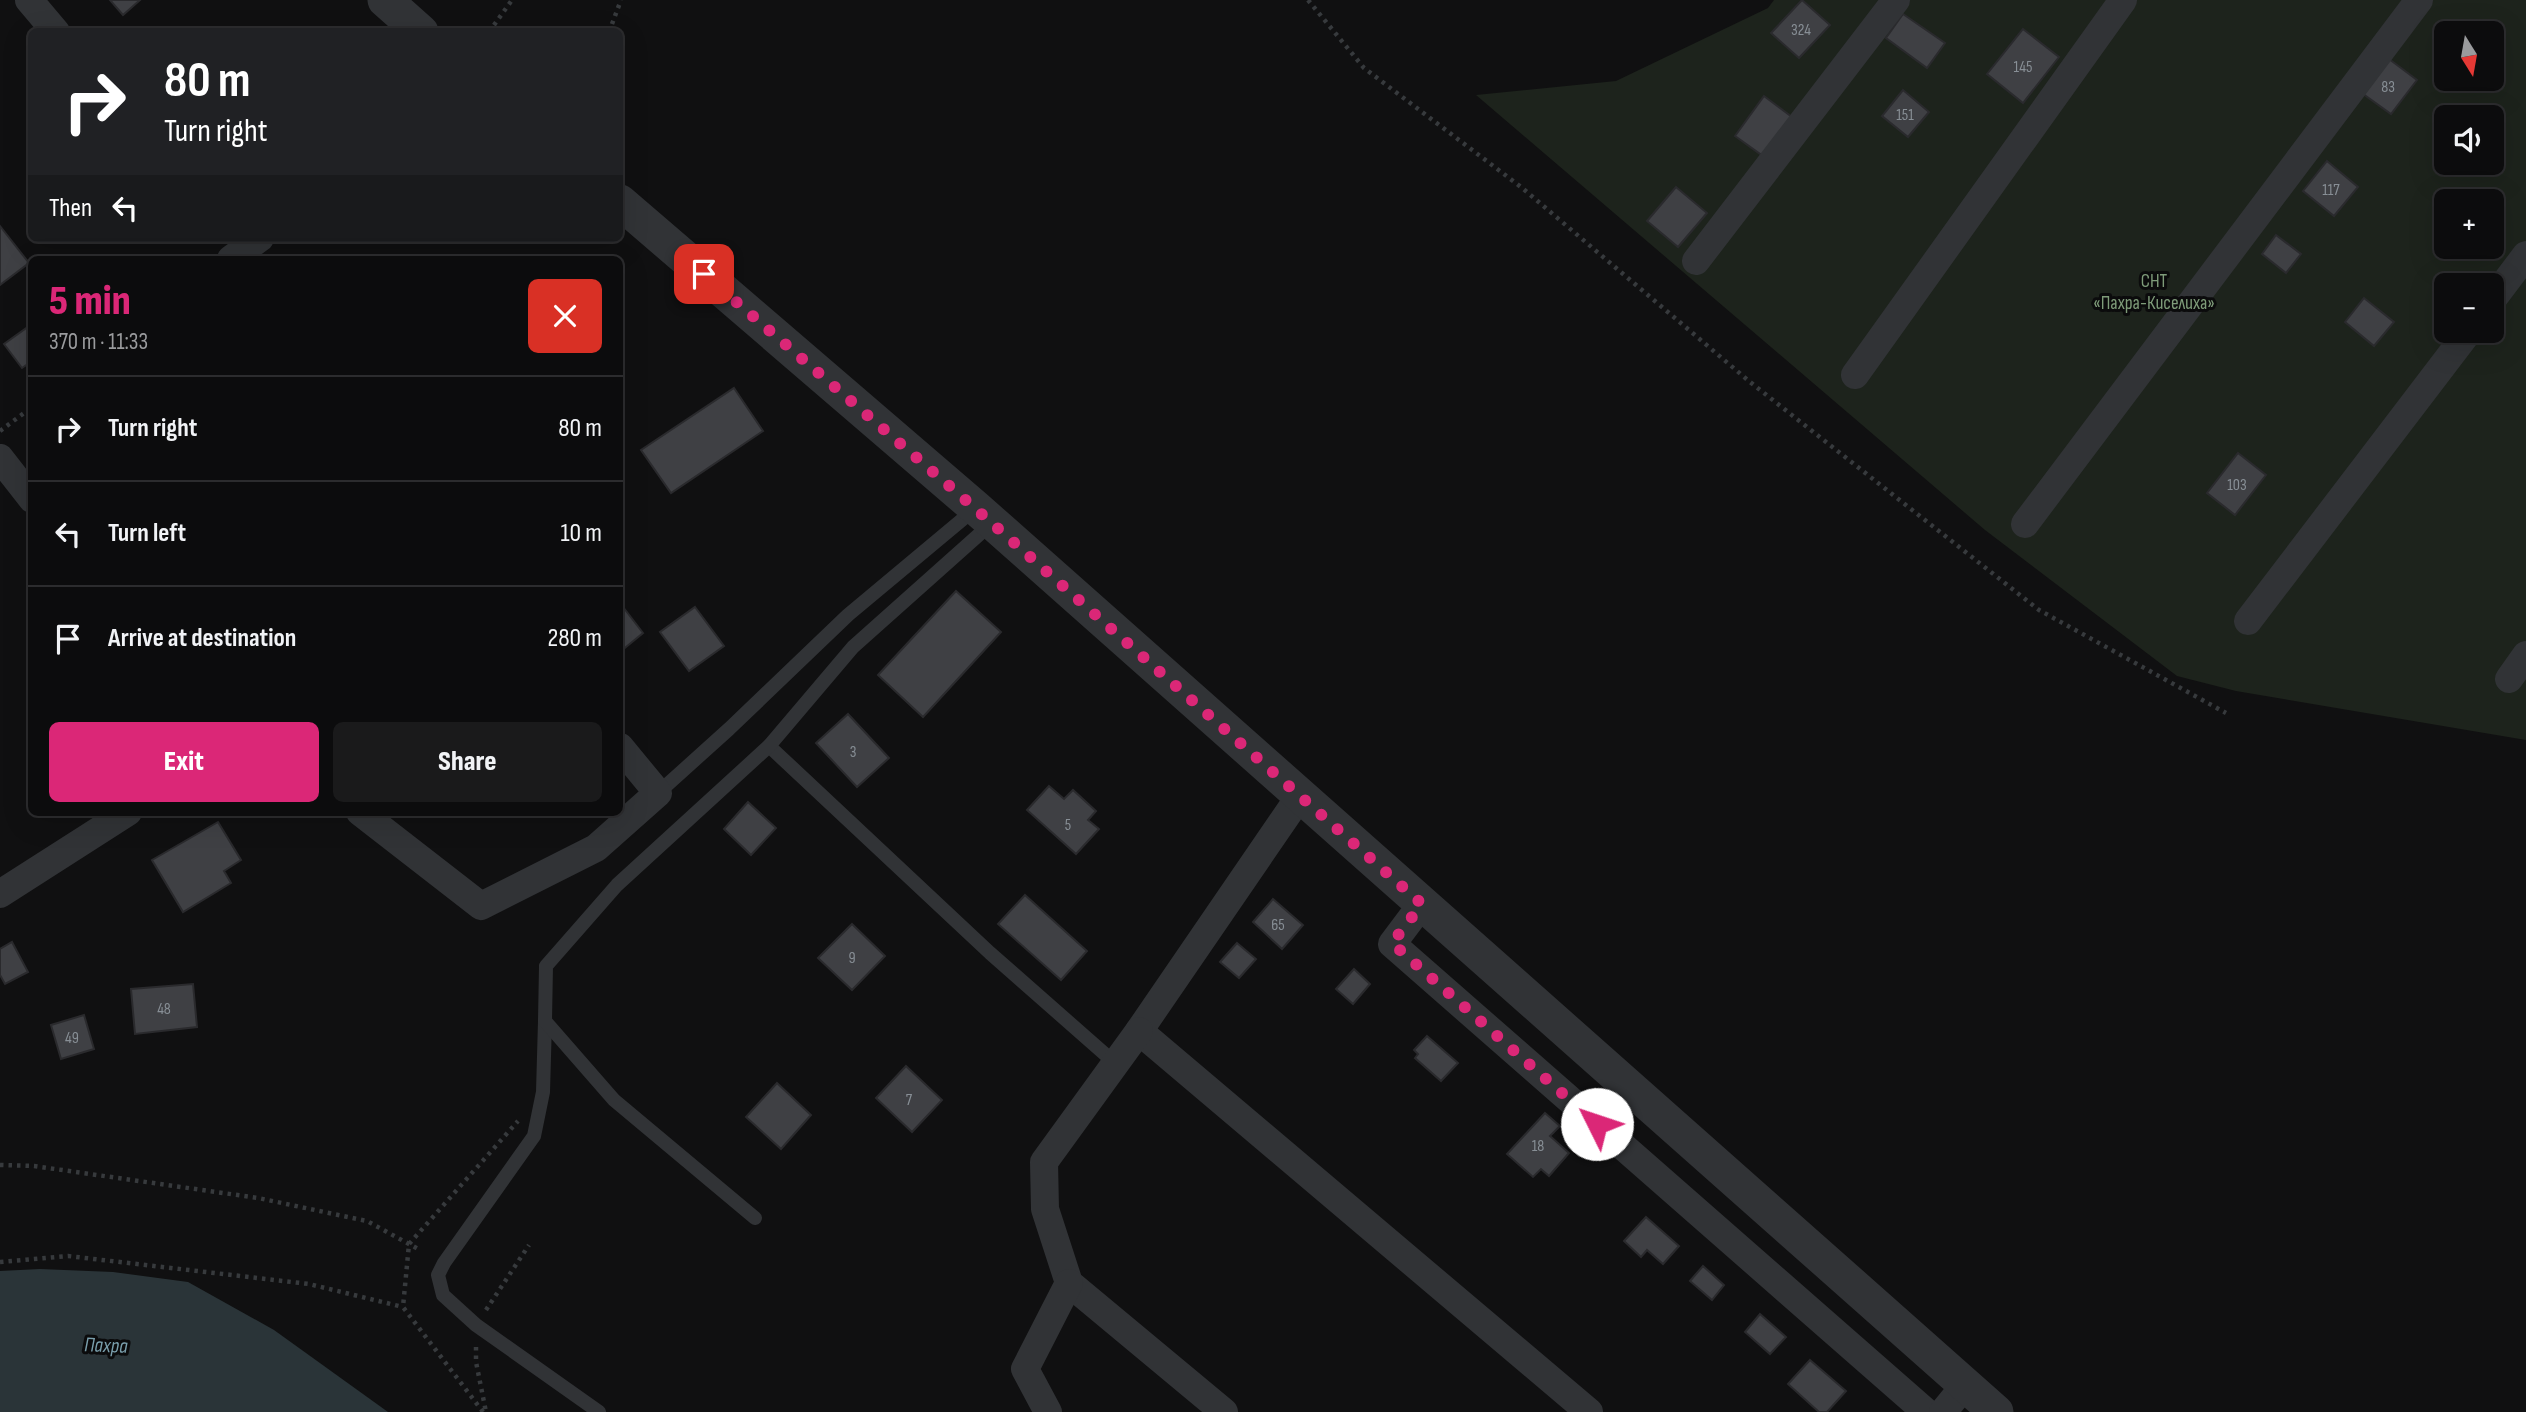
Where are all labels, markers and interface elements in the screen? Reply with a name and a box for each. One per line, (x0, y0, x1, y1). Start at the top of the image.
house number: 324 (1791, 21, 1811, 40)
north arrow (2434, 21, 2504, 91)
map controls (2434, 21, 2504, 343)
text: 80 m (164, 52, 251, 111)
icon: right (49, 56, 140, 147)
house number: 145 (2014, 58, 2032, 77)
house number: 83 (2381, 78, 2395, 97)
button: sound (2434, 105, 2504, 175)
house number: 151 (1896, 106, 1914, 125)
text: Turn right (164, 112, 268, 151)
house number: 117 (2322, 181, 2340, 200)
icon: left (106, 189, 144, 227)
button: + (2434, 189, 2504, 259)
text: Then (49, 193, 92, 224)
pin (674, 244, 734, 304)
icon: arrive (685, 255, 723, 293)
park label: СНТ «Пахра-Киселиха» (2093, 270, 2215, 315)
button: − (2434, 273, 2504, 343)
text: 5 min (49, 276, 131, 327)
button: close (528, 279, 602, 353)
text: 370 m · 11:33 (49, 328, 148, 356)
icon: right (49, 410, 87, 448)
text: Turn right (108, 413, 197, 444)
text: 80 m (558, 413, 602, 444)
house number: 103 (2227, 476, 2247, 495)
icon: left (49, 515, 87, 553)
text: Turn left (108, 518, 186, 549)
text: 10 m (560, 518, 602, 549)
icon: arrive (49, 620, 87, 658)
text: Arrive at destination (108, 623, 296, 654)
text: 280 m (547, 623, 602, 654)
button: Exit (49, 722, 319, 802)
button: Share (333, 722, 602, 802)
house number: 3 (850, 743, 856, 762)
house number: 5 (1065, 816, 1071, 835)
house number: 65 (1271, 916, 1285, 935)
house number: 9 (848, 949, 856, 968)
house number: 48 (157, 1000, 171, 1019)
house number: 49 (65, 1029, 79, 1048)
position arrow (1560, 1087, 1634, 1161)
house number: 7 (906, 1091, 913, 1110)
house number: 18 (1532, 1137, 1544, 1156)
water label: Пахра (84, 1332, 129, 1359)

